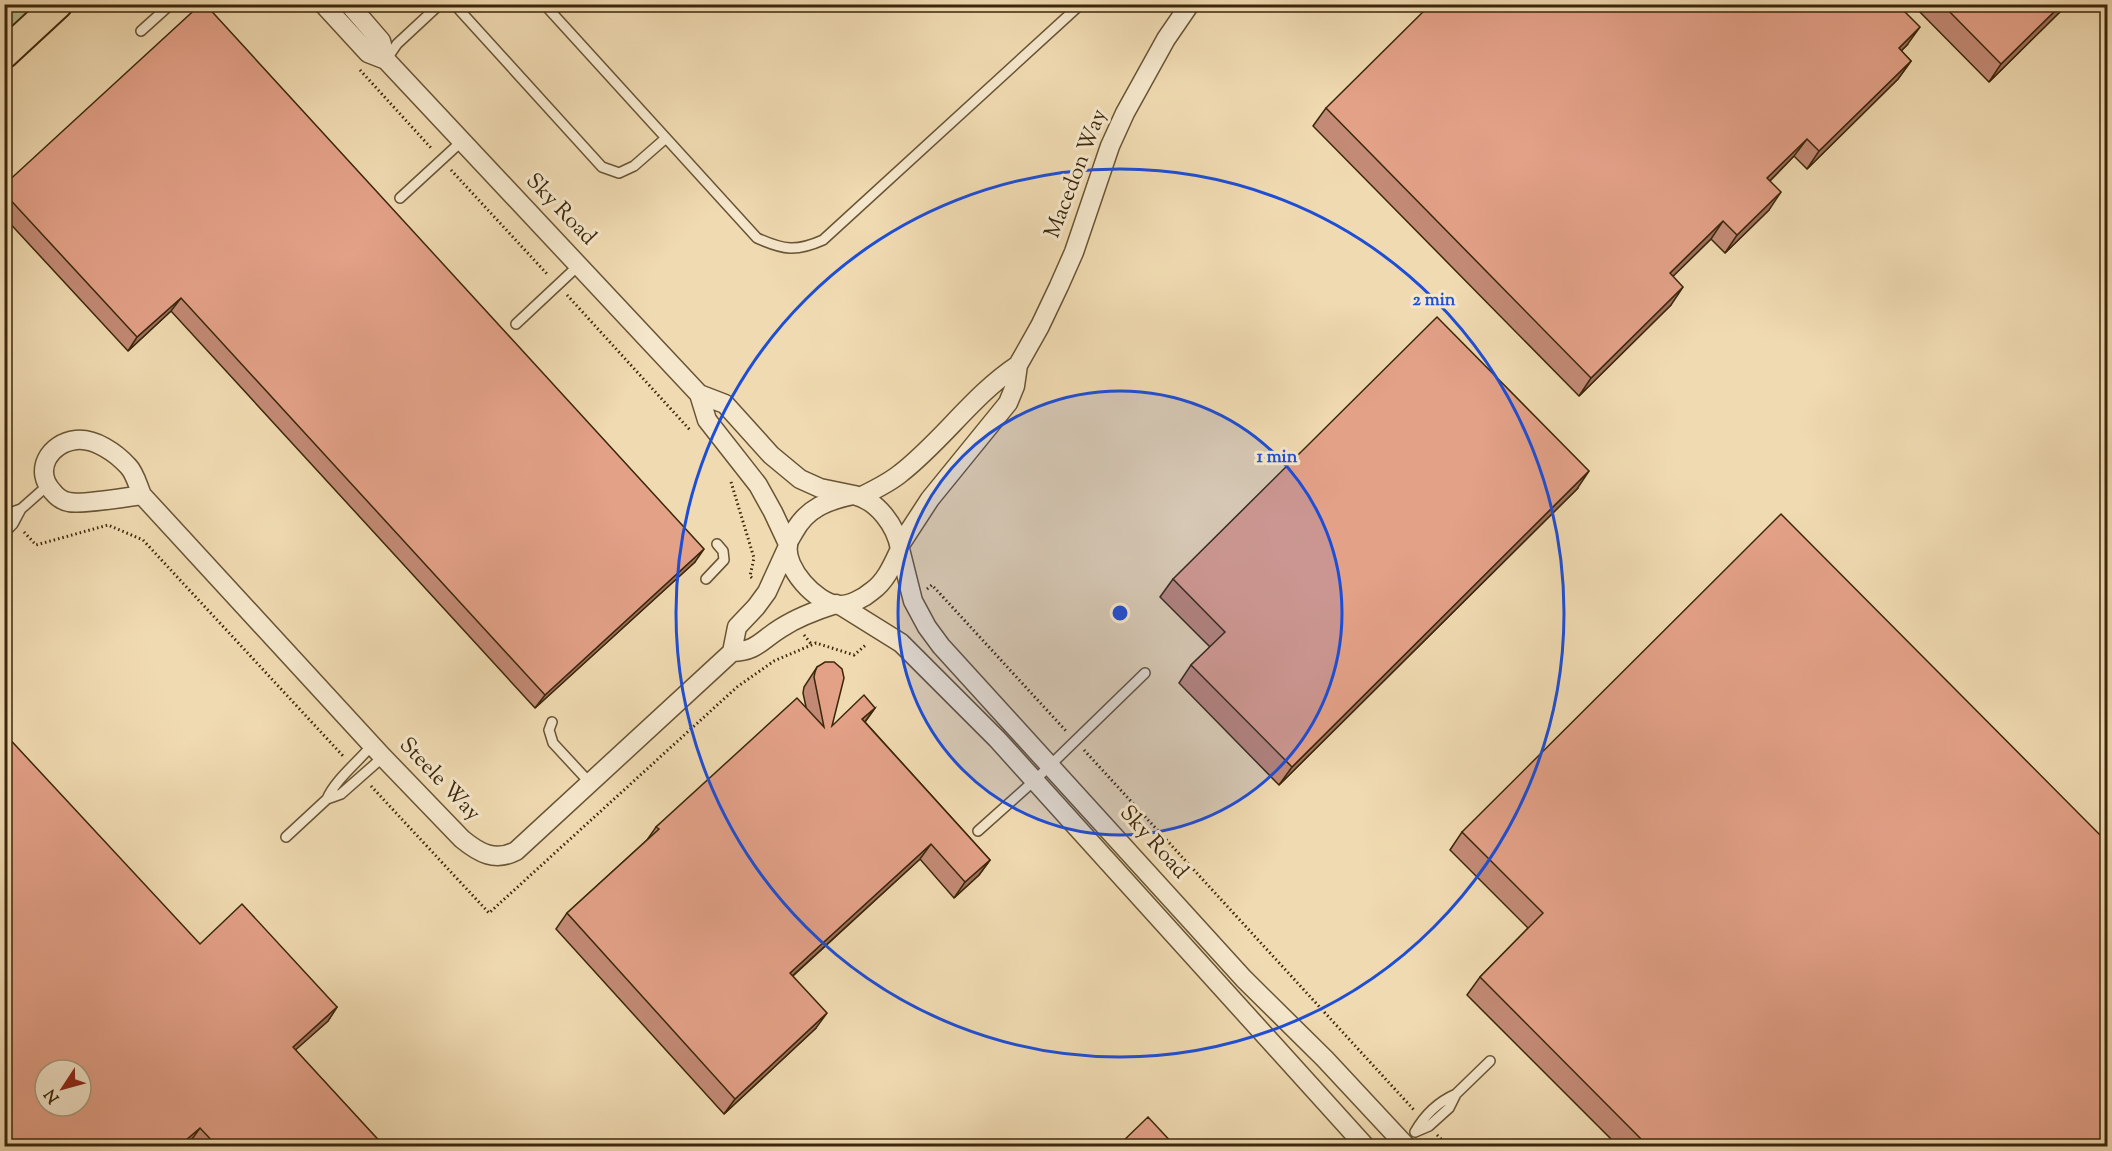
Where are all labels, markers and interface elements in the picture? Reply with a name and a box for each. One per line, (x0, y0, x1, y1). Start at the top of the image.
street label: Macedon Way (1038, 105, 1116, 243)
street label: Sky Road (517, 167, 603, 253)
text: 2 min (1413, 288, 1456, 314)
text: 1 min (1257, 445, 1298, 471)
centre of rings (1110, 603, 1130, 623)
street label: Steele Way (391, 731, 487, 829)
street label: Sky Road (1111, 799, 1195, 887)
north arrow (33, 1058, 93, 1118)
text: N (40, 1083, 66, 1107)

